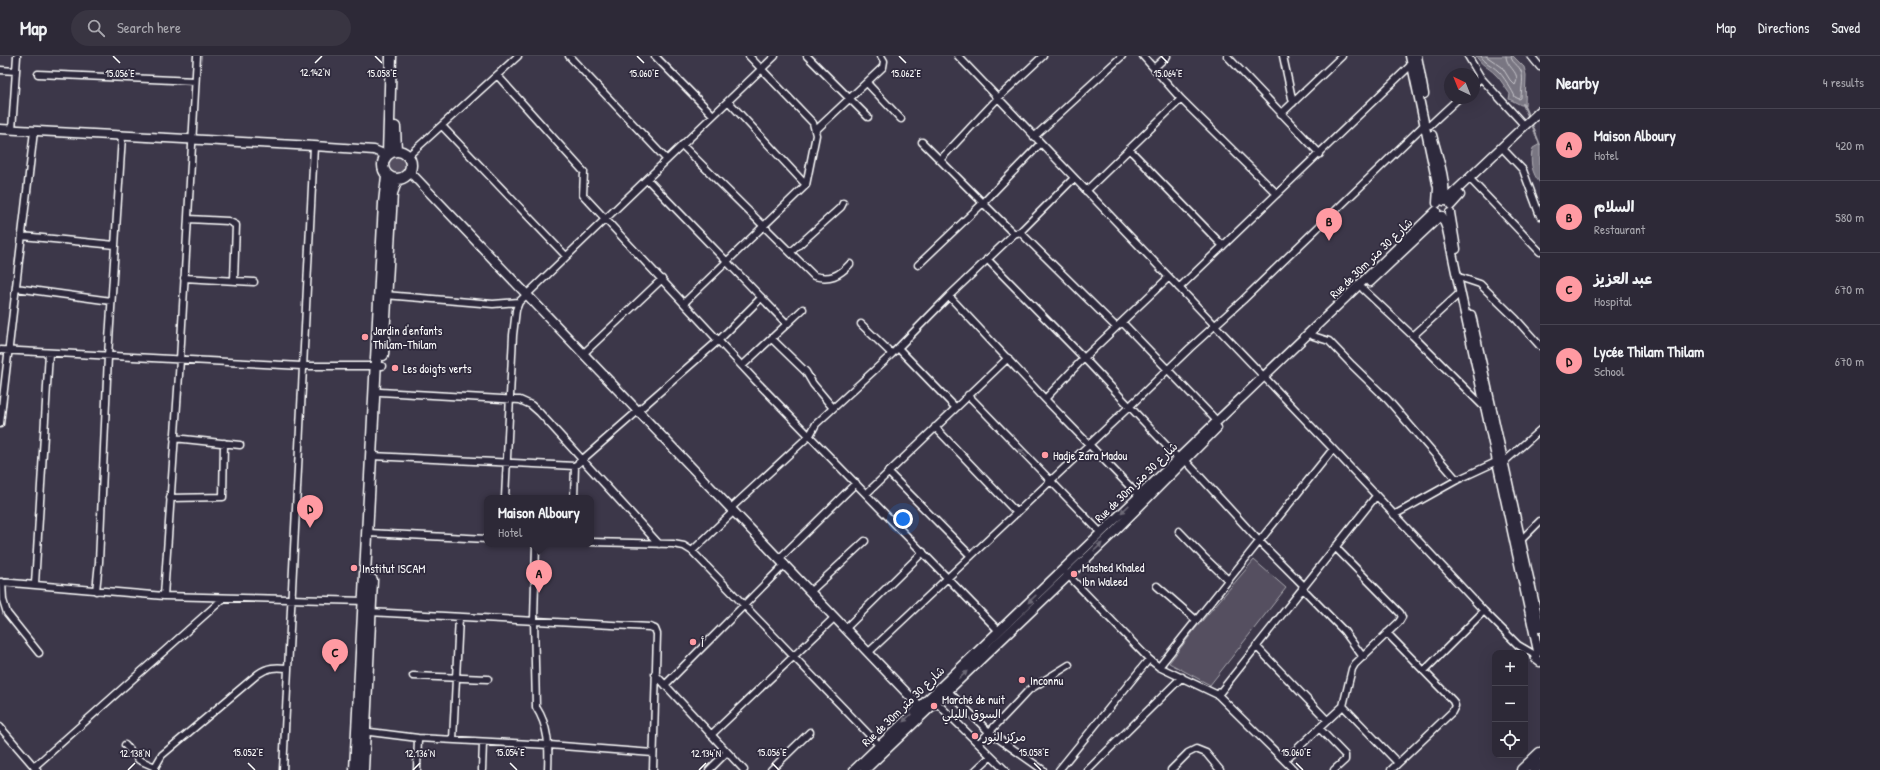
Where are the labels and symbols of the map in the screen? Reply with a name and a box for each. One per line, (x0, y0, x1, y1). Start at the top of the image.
text: 12.142°N (300, 66, 330, 79)
text: 15.056°E (105, 67, 135, 80)
text: 15.058°E (367, 67, 397, 80)
text: 15.060°E (629, 67, 659, 80)
text: 15.062°E (891, 67, 922, 80)
text: 15.064°E (1154, 67, 1183, 80)
north arrow (1444, 68, 1480, 104)
pin: B (1316, 208, 1342, 241)
street label: Rue de 30m شارع 30 متر (1326, 214, 1417, 303)
place label: Jardin d'enfants Thilam-Thilam (373, 322, 443, 353)
marker: Jardin d'enfants Thilam-Thilam (360, 332, 370, 342)
place label: Les doigts verts (403, 360, 472, 377)
marker: Les doigts verts (390, 363, 400, 373)
street label: Rue de 30m شارع 30 متر (1091, 438, 1182, 527)
place label: Hadje Zara Madou (1053, 447, 1128, 464)
one-way arrow (1019, 448, 1028, 458)
marker: Hadje Zara Madou (1040, 450, 1050, 460)
pin: D (297, 495, 323, 528)
one-way arrow (1121, 504, 1130, 513)
your location (893, 509, 913, 529)
one-way arrow (1093, 542, 1103, 552)
place label: Mashed Khaled Ibn Waleed (1082, 559, 1145, 590)
place label: Institut ISCAM (362, 560, 425, 577)
pin: A (526, 560, 552, 593)
marker: Institut ISCAM (349, 563, 359, 573)
marker: Mashed Khaled Ibn Waleed (1069, 569, 1079, 579)
one-way arrow (1027, 594, 1037, 604)
place label: أ (701, 634, 704, 651)
marker: أ (688, 637, 698, 647)
pin: C (322, 639, 348, 672)
street label: Rue de 30m شارع 30 متر (858, 662, 949, 751)
one-way arrow (958, 670, 968, 680)
place label: Inconnu (1030, 672, 1064, 689)
marker: Inconnu (1017, 675, 1027, 685)
place label: Marché de nuit السوق الليلي (942, 691, 1006, 725)
marker: Marché de nuit السوق الليلي (929, 701, 939, 711)
one-way arrow (902, 713, 912, 723)
place label: مركز النور (982, 728, 1026, 745)
marker: مركز النور (970, 731, 980, 741)
text: 15.052°E (233, 746, 264, 759)
text: 15.054°E (495, 746, 525, 759)
text: 15.056°E (757, 746, 787, 759)
text: 15.058°E (1019, 746, 1049, 759)
text: 15.060°E (1281, 746, 1311, 759)
text: 12.138°N (120, 747, 150, 760)
text: 12.136°N (405, 747, 435, 760)
text: 12.134°N (691, 747, 721, 760)

